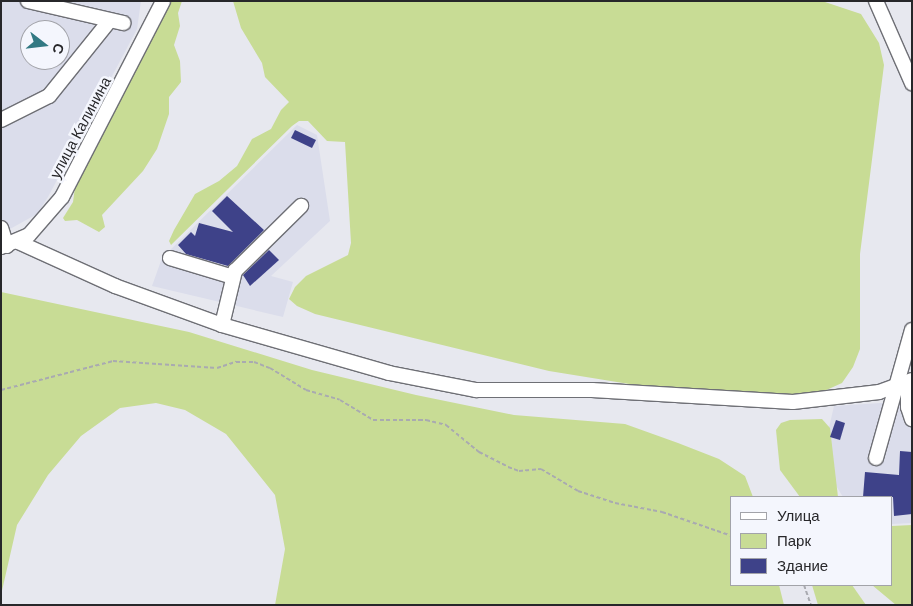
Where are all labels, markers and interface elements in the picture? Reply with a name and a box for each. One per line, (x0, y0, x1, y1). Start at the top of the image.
north arrow (20, 20, 70, 70)
text: С (48, 42, 69, 56)
street label: улица Калинина (47, 74, 115, 182)
legend (730, 496, 893, 586)
text: Улица (777, 506, 820, 526)
text: Парк (777, 531, 811, 551)
text: Здание (777, 556, 828, 576)

